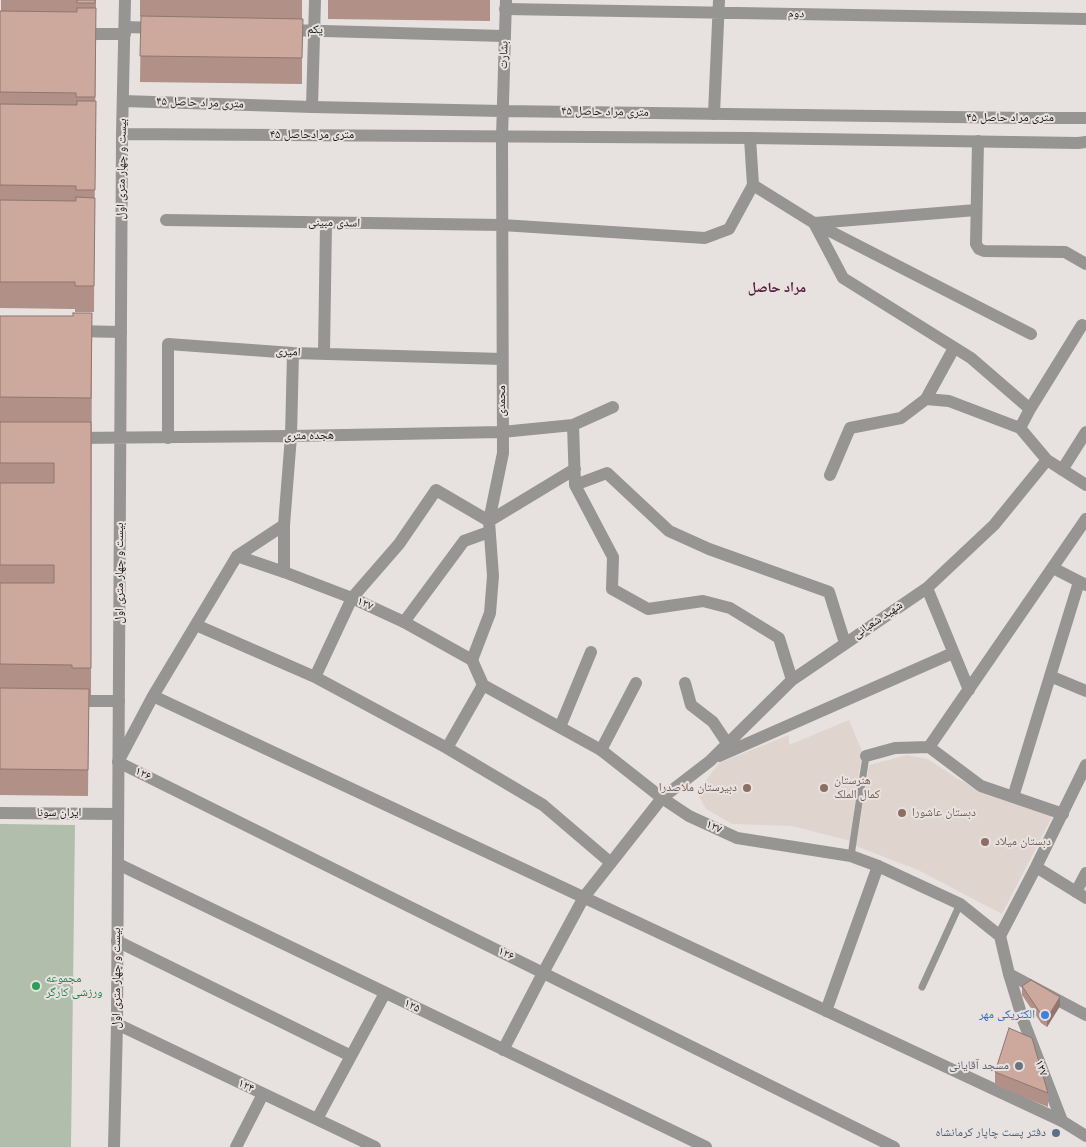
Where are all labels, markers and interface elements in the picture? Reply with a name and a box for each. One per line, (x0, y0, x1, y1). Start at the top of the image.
street label: دوم (788, 7, 804, 21)
street label: یکم (307, 23, 323, 37)
street label: بشارت (496, 41, 512, 69)
street label: ۴۵ متری مراد حاصل (156, 94, 244, 112)
street label: ۴۵ متری مراد حاصل (561, 104, 649, 120)
street label: ۴۵ متری مراد حاصل (966, 111, 1054, 125)
street label: بیست و چهار متری اول (114, 118, 130, 220)
street label: ۴۵ متری مرادحاصل (270, 128, 354, 142)
street label: اسدی مبینی (308, 215, 360, 231)
district label: مراد حاصل (748, 280, 806, 296)
street label: امیری (275, 344, 301, 360)
street label: محمدی (495, 385, 509, 417)
street label: هجده متری (284, 428, 334, 444)
street label: بیست و چهار متری اول (113, 522, 127, 624)
street label: ۱۲۷ (355, 594, 375, 614)
street label: شهید شعبانی (851, 598, 905, 642)
street label: ۱۲۶ (133, 764, 153, 784)
place label: هنرستان کمال الملک (834, 774, 880, 802)
place label: دبیرستان ملاصدرا (659, 781, 737, 795)
marker: دبیرستان ملاصدرا (741, 782, 753, 794)
marker: هنرستان کمال الملک (818, 782, 830, 794)
street label: ایران سونا (37, 806, 81, 820)
place label: دبستان عاشورا (912, 806, 976, 820)
marker: دبستان عاشورا (896, 807, 908, 819)
street label: ۱۲۷ (704, 817, 724, 837)
place label: دبستان میلاد (995, 835, 1051, 849)
marker: دبستان میلاد (979, 836, 991, 848)
street label: بیست و چهار متری اول (110, 927, 124, 1029)
street label: ۱۲۶ (496, 944, 516, 964)
place label: مجموعه ورزشی کارگر (46, 972, 103, 1000)
marker: مجموعه ورزشی کارگر (30, 980, 42, 992)
street label: ۱۲۵ (402, 996, 422, 1016)
place label: الکتریکی مهر (979, 1008, 1035, 1022)
marker: الکتریکی مهر (1039, 1009, 1051, 1021)
street label: ۱۲۷ (1031, 1058, 1051, 1078)
place label: مسجد آقایانی (949, 1059, 1009, 1073)
marker: مسجد آقایانی (1013, 1060, 1025, 1072)
street label: ۱۲۴ (236, 1076, 256, 1096)
place label: دفتر پست چاپار کرمانشاه (935, 1126, 1046, 1140)
marker: دفتر پست چاپار کرمانشاه (1050, 1127, 1062, 1139)

